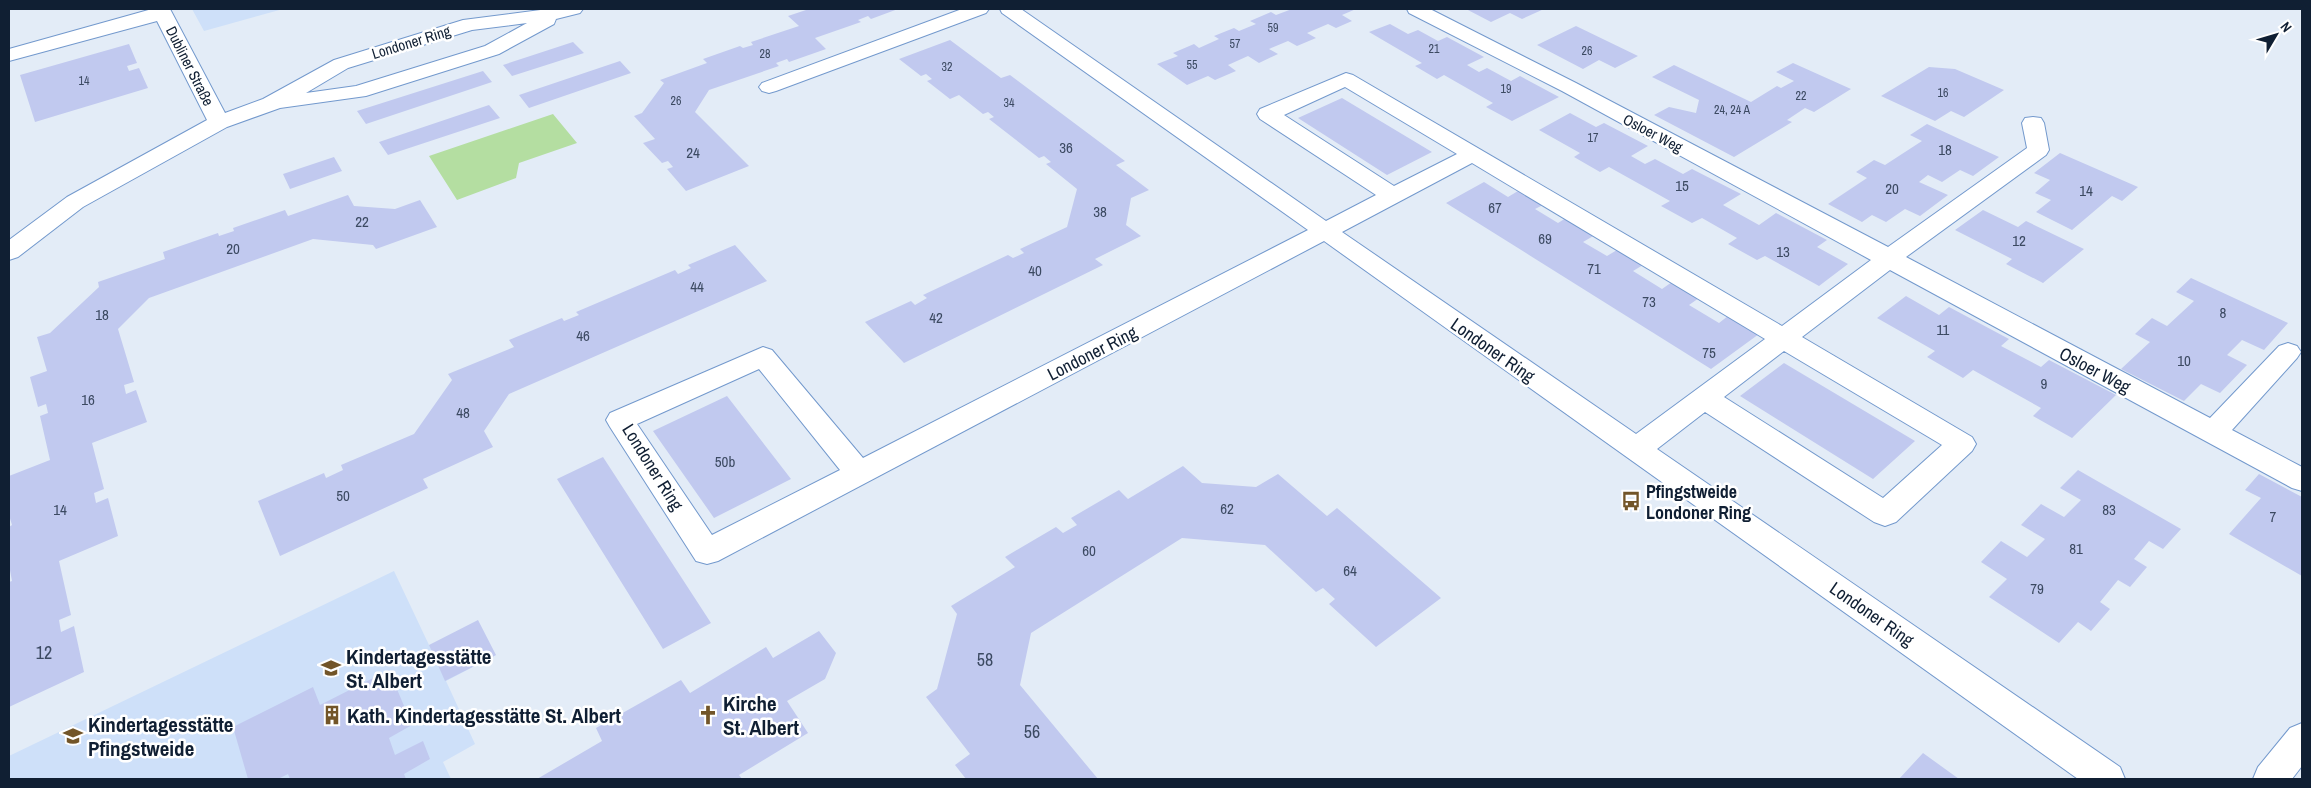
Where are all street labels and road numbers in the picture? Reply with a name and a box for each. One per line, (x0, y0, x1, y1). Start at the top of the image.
street label: Londoner Ring (369, 20, 453, 64)
street label: Dubliner Straße (161, 23, 219, 110)
street label: Osloer Weg (1619, 109, 1687, 158)
street label: Londoner Ring (1446, 312, 1541, 389)
street label: Londoner Ring (1043, 319, 1142, 386)
street label: Osloer Weg (2055, 341, 2136, 400)
street label: Londoner Ring (617, 419, 690, 516)
street label: Londoner Ring (1825, 576, 1920, 653)

